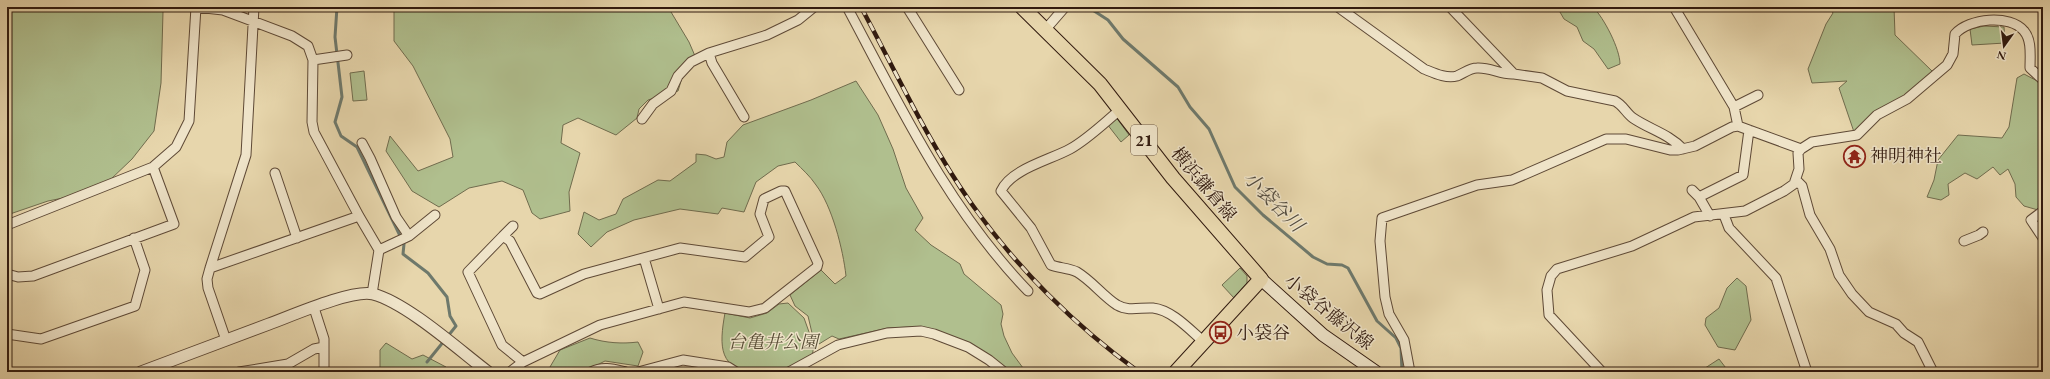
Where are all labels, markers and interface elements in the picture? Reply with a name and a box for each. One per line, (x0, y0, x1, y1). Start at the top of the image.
north arrow (1984, 26, 2024, 66)
text: N (1995, 48, 2008, 64)
road number: 21 (1131, 125, 1157, 155)
street label: 横浜鎌倉線 (1167, 142, 1242, 226)
temple icon: 神明神社 (1841, 143, 1867, 169)
place label: 神明神社 (1870, 144, 1942, 167)
water label: 小袋谷川 (1238, 166, 1311, 238)
street label: 小袋谷藤沢線 (1280, 269, 1379, 355)
bus stop icon: 小袋谷 (1207, 320, 1233, 346)
place label: 小袋谷 (1236, 321, 1290, 344)
park label: 台亀井公園 (728, 330, 821, 353)

